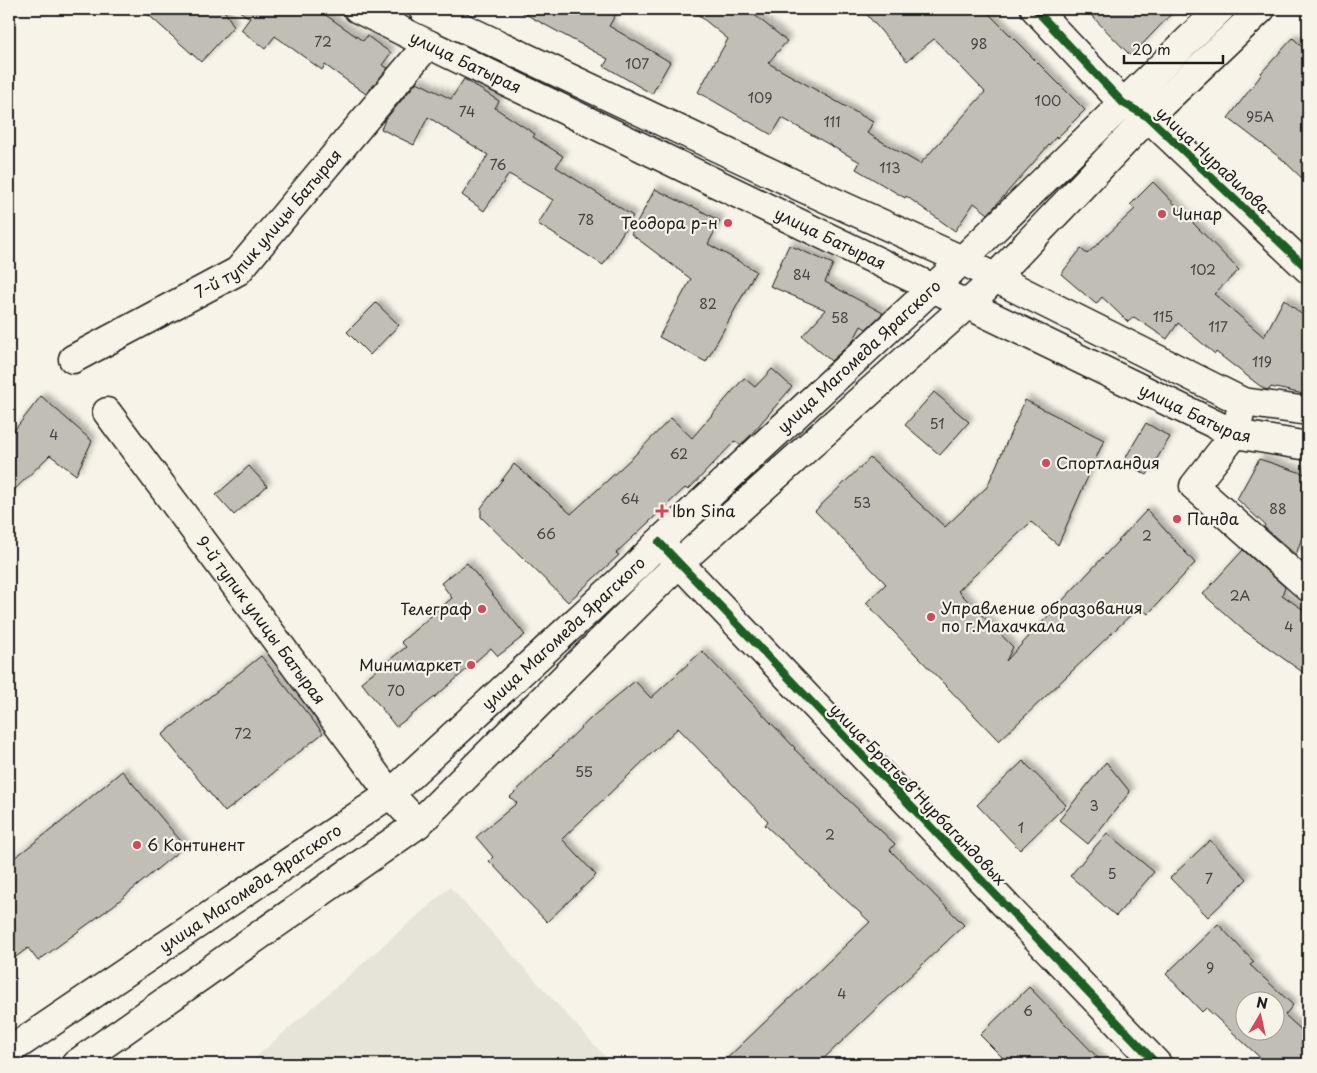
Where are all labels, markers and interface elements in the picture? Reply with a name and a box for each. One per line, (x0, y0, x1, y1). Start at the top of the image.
street label: улица Батырая (406, 24, 526, 98)
house number: 72 (314, 31, 332, 52)
scale bar (1124, 32, 1223, 64)
house number: 98 (971, 33, 987, 54)
text: 20 m (1132, 37, 1171, 60)
house number: 107 (625, 53, 649, 74)
house number: 109 (748, 87, 772, 108)
house number: 100 (1035, 90, 1061, 111)
street label: улица Нурадилова (1151, 100, 1276, 219)
house number: 74 (459, 101, 475, 122)
house number: 95А (1246, 106, 1274, 127)
house number: 111 (823, 111, 841, 132)
street label: 7-й тупик улицы Батырая (190, 143, 346, 303)
house number: 76 (490, 154, 507, 175)
house number: 113 (879, 157, 901, 178)
street label: улица Батырая (771, 200, 890, 275)
place label: Чинар (1172, 201, 1222, 225)
marker: Чинар (1156, 208, 1168, 220)
house number: 78 (578, 209, 594, 230)
place label: Теодора р-н (621, 210, 718, 234)
marker: Теодора р-н (722, 217, 734, 229)
house number: 102 (1190, 259, 1216, 280)
house number: 84 (793, 264, 811, 285)
street label: улица Магомеда Ярагского (771, 274, 946, 438)
house number: 82 (699, 293, 717, 314)
house number: 115 (1153, 306, 1173, 327)
house number: 58 (831, 307, 849, 328)
house number: 117 (1208, 316, 1228, 337)
house number: 119 (1252, 351, 1272, 372)
street label: улица Батырая (1136, 377, 1253, 447)
house number: 51 (930, 413, 944, 434)
house number: 4 (49, 424, 59, 445)
house number: 62 (670, 443, 688, 464)
place label: Спортландия (1056, 450, 1160, 474)
marker: Спортландия (1040, 457, 1052, 469)
house number: 64 (620, 488, 640, 509)
house number: 53 (853, 492, 871, 513)
place label: Ibn Sina (672, 498, 735, 522)
house number: 88 (1269, 498, 1287, 519)
marker: Ibn Sina (656, 505, 668, 517)
place label: Панда (1187, 506, 1239, 530)
marker: Панда (1171, 513, 1183, 525)
house number: 66 (536, 523, 556, 544)
house number: 2 (1142, 525, 1152, 546)
street label: 9-й тупик улицы Батырая (191, 530, 332, 709)
street label: улица Магомеда Ярагского (475, 551, 650, 715)
house number: 2А (1230, 585, 1251, 606)
place label: Управление образования по г.Махачкала (941, 595, 1143, 637)
place label: Телеграф (400, 596, 472, 620)
marker: Телеграф (476, 603, 488, 615)
marker: Управление образования по г.Махачкала (925, 611, 937, 623)
house number: 4 (1284, 616, 1294, 637)
place label: Минимаркет (359, 652, 461, 676)
marker: Минимаркет (465, 659, 477, 671)
house number: 70 (387, 680, 405, 701)
street label: улица Братьев Нурбагандовых (825, 697, 1013, 890)
house number: 72 (234, 723, 252, 744)
house number: 55 (575, 761, 593, 782)
house number: 3 (1089, 795, 1099, 816)
street label: улица Магомеда Ярагского (154, 817, 346, 958)
house number: 1 (1018, 817, 1024, 838)
house number: 2 (825, 824, 835, 845)
place label: 6 Континент (147, 832, 245, 856)
marker: 6 Континент (131, 839, 143, 851)
house number: 5 (1107, 863, 1117, 884)
house number: 7 (1205, 868, 1213, 889)
house number: 9 (1206, 957, 1214, 978)
house number: 4 (837, 983, 847, 1004)
north arrow (1234, 990, 1284, 1040)
text: N (1255, 991, 1269, 1014)
house number: 6 (1023, 1000, 1033, 1021)

